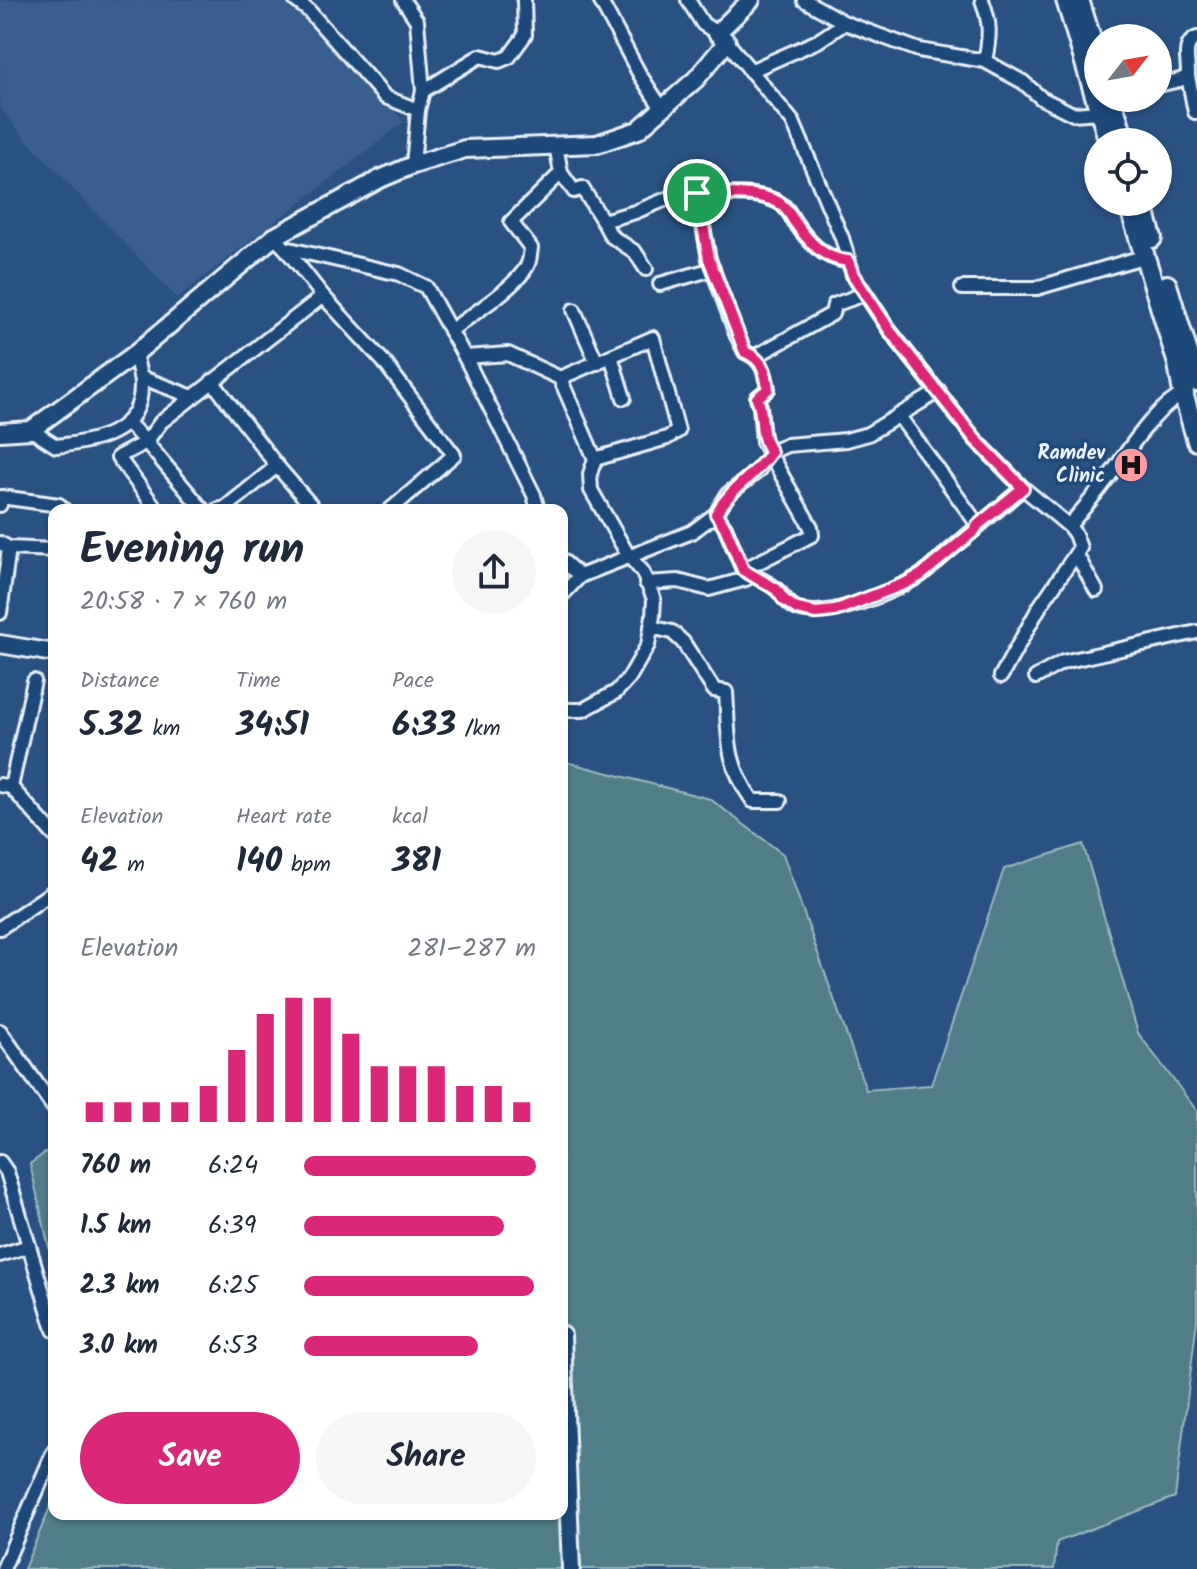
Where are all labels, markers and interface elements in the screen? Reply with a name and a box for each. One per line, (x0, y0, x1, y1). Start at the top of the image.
north arrow (1084, 24, 1172, 112)
map controls (1084, 24, 1172, 216)
button: locate (1084, 128, 1172, 216)
pin (663, 159, 731, 227)
icon: arrive (675, 171, 719, 215)
place label: Ramdev Clinic (1037, 438, 1106, 493)
hospital icon: Ramdev Clinic (1112, 446, 1150, 484)
text: Evening run (80, 516, 304, 586)
button: share (452, 530, 536, 614)
text: 20:58 · 7 × 760 m (80, 581, 287, 623)
text: Distance (80, 664, 159, 699)
text: Time (236, 664, 280, 699)
text: Pace (392, 664, 434, 699)
text: 5.32 (80, 699, 144, 753)
text: 34:51 (236, 699, 309, 753)
text: 6:33 (392, 699, 456, 753)
text: km (144, 712, 180, 747)
text: /km (456, 712, 500, 747)
text: Elevation (80, 800, 163, 835)
text: Heart rate (236, 800, 332, 835)
text: kcal (392, 800, 428, 835)
text: 42 (80, 835, 118, 889)
text: 140 (236, 835, 282, 889)
text: 381 (392, 835, 441, 889)
text: m (118, 848, 145, 883)
text: bpm (282, 848, 331, 883)
text: Elevation (80, 928, 178, 970)
text: 281–287 m (407, 928, 536, 970)
text: 760 m (80, 1145, 151, 1187)
text: 6:24 (208, 1145, 258, 1187)
text: 1.5 km (80, 1205, 151, 1247)
text: 6:39 (208, 1205, 256, 1247)
text: 2.3 km (80, 1265, 160, 1307)
text: 6:25 (208, 1265, 258, 1307)
text: 3.0 km (80, 1325, 158, 1367)
text: 6:53 (208, 1325, 258, 1367)
button: Save (80, 1412, 300, 1504)
button: Share (316, 1412, 536, 1504)

